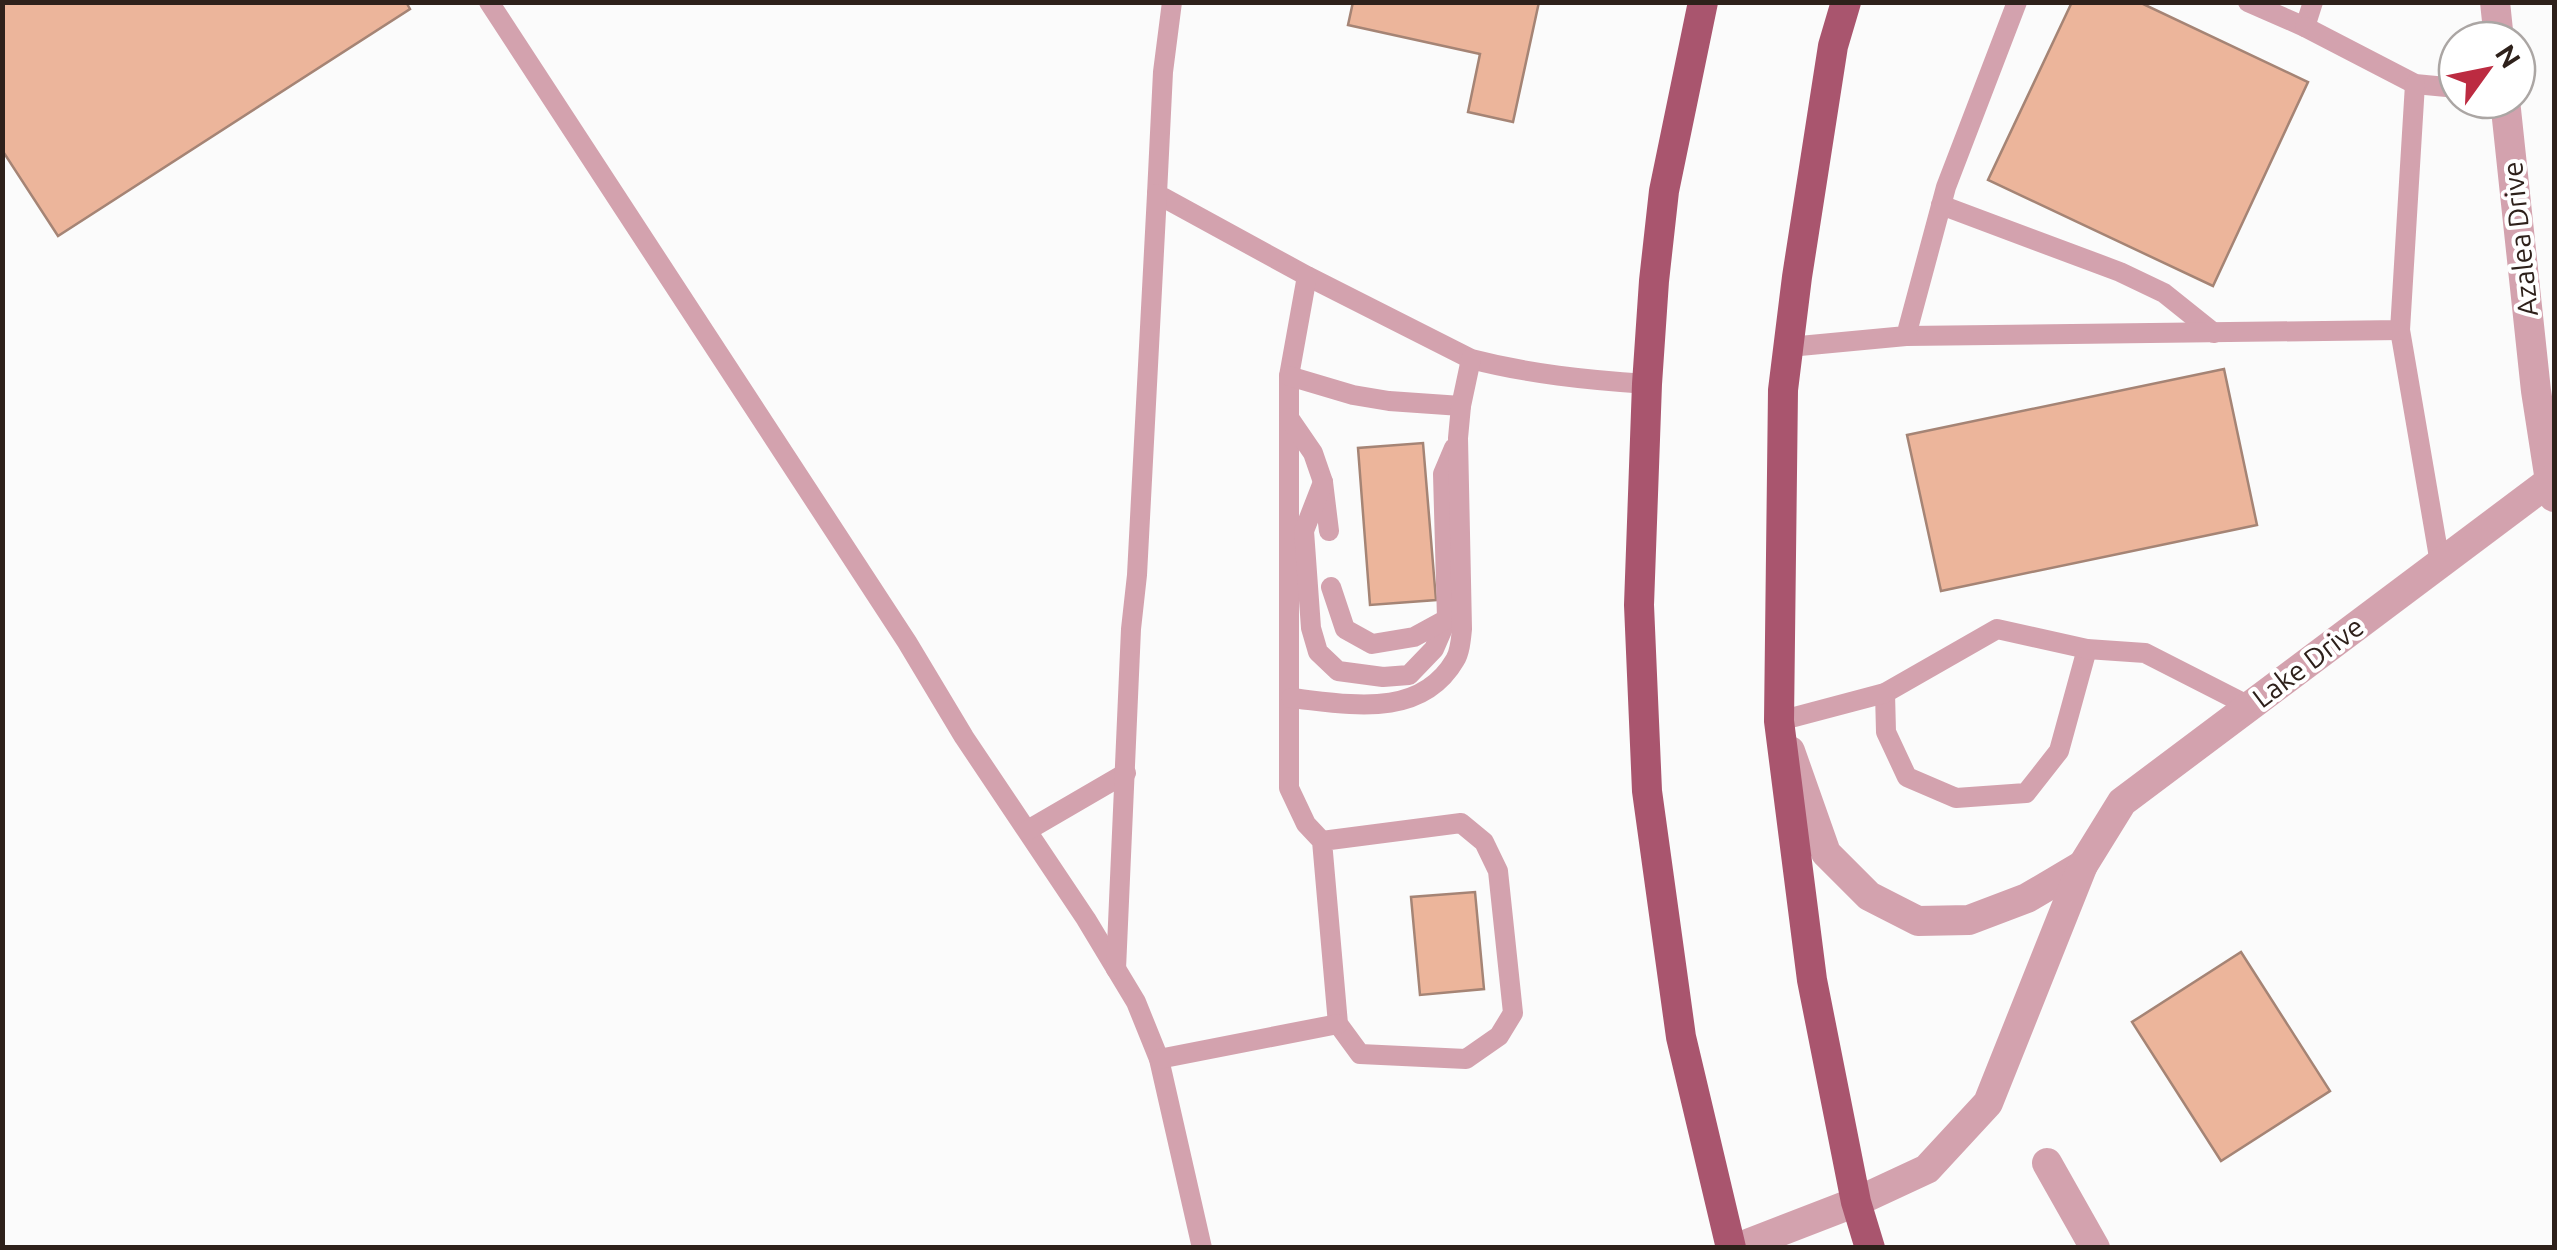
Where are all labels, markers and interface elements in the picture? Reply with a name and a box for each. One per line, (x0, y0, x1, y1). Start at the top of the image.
north arrow (2437, 20, 2537, 120)
text: N (2490, 39, 2527, 73)
street label: Azalea Drive (2496, 160, 2543, 318)
street label: Lake Drive (2246, 610, 2369, 713)

